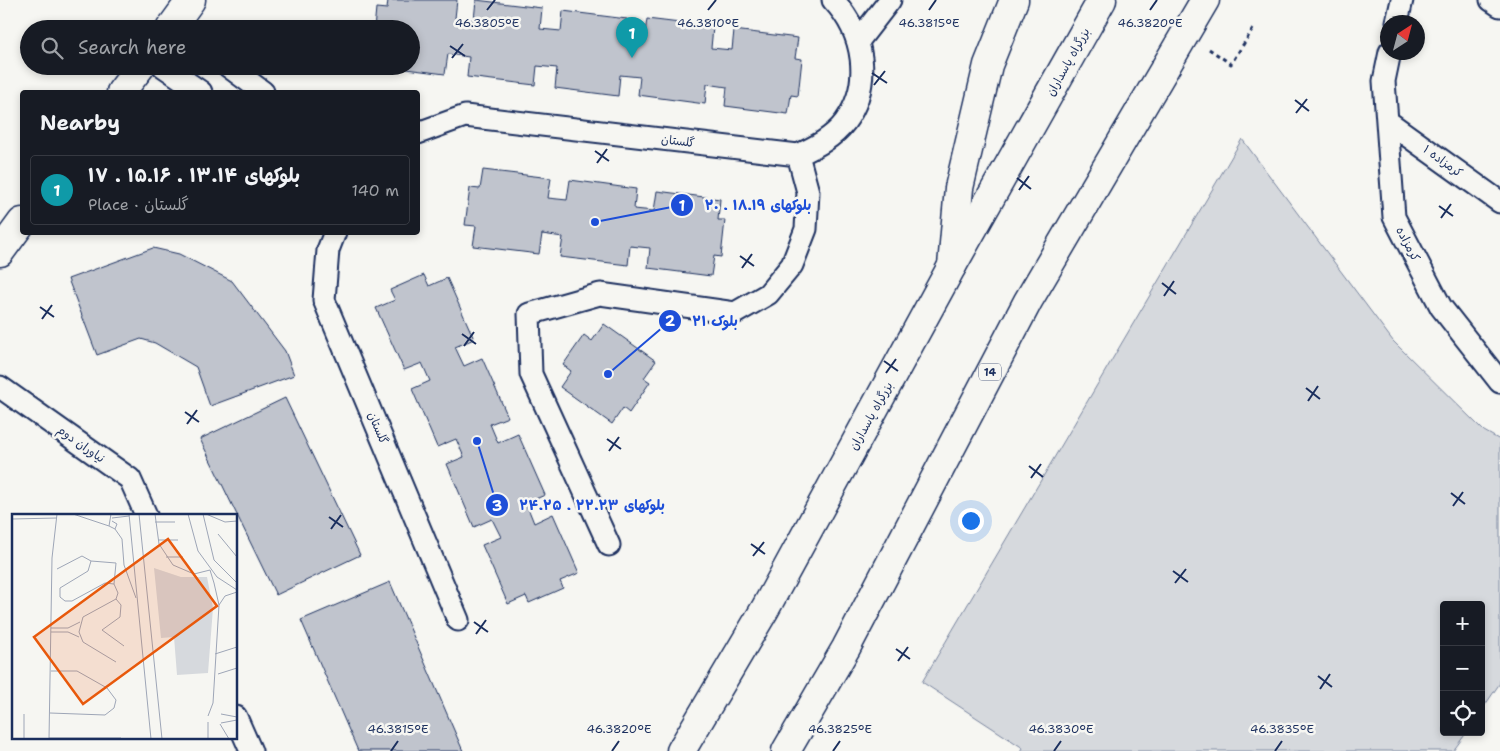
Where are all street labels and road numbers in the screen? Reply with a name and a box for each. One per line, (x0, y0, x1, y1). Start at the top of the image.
street label: بزرگراه پاسداران (1043, 25, 1093, 99)
street label: گلستان (660, 131, 696, 151)
street label: کرمزاده ١ (1420, 141, 1466, 181)
street label: کرمزاده (1392, 224, 1424, 264)
road number: 14 (979, 364, 1001, 381)
street label: بزرگراه پاسداران (846, 379, 896, 453)
street label: گلستان (364, 409, 392, 447)
street label: نیاوران دوم (53, 422, 108, 467)

